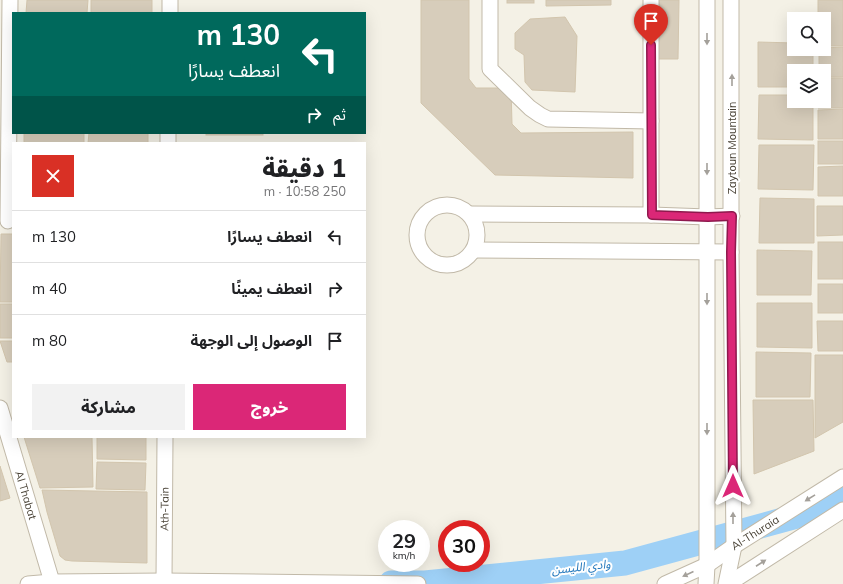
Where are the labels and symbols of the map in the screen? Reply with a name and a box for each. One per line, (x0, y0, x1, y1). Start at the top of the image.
pin (634, 4, 668, 45)
one-way arrow (704, 33, 710, 46)
one-way arrow (729, 73, 735, 86)
street label: Zaytoun Mountain (725, 102, 739, 194)
one-way arrow (704, 163, 710, 176)
one-way arrow (704, 293, 710, 306)
one-way arrow (704, 423, 710, 436)
position arrow (712, 465, 754, 507)
street label: Al Thabat (12, 469, 40, 521)
street label: Ath-Tain (157, 487, 172, 531)
one-way arrow (804, 494, 816, 501)
one-way arrow (730, 511, 736, 524)
street label: Al-Thuraia (728, 512, 782, 553)
speed limit sign: 30 (438, 520, 490, 572)
water label: وادي الليسن (551, 556, 612, 580)
one-way arrow (756, 559, 766, 567)
one-way arrow (683, 571, 694, 577)

